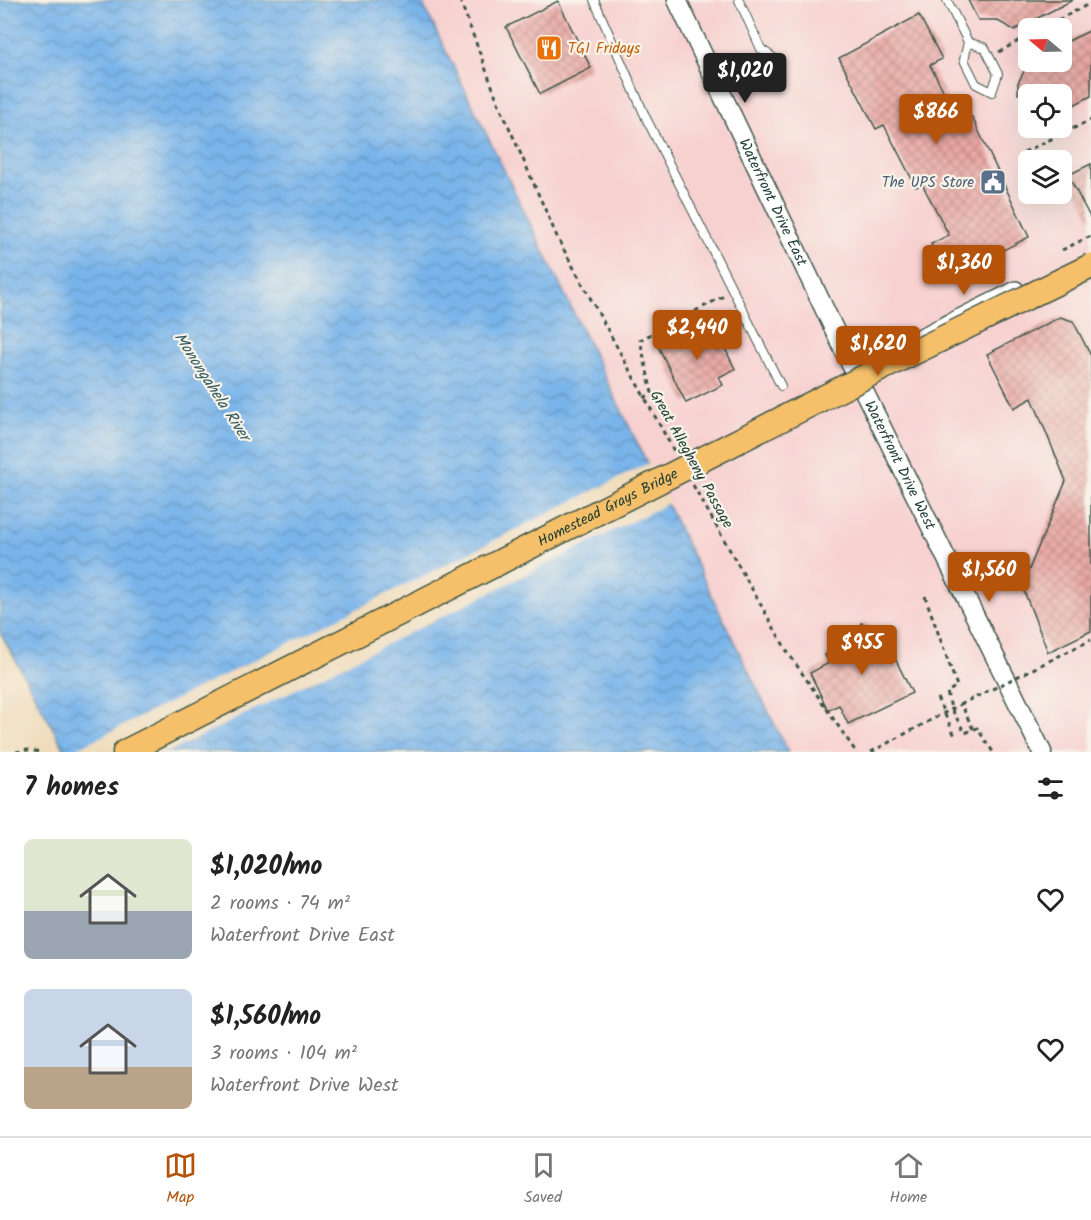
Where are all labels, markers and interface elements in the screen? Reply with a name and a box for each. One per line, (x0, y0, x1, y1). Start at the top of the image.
north arrow (1018, 18, 1072, 72)
map controls (1018, 18, 1072, 204)
restaurant icon: TGI Fridays (534, 33, 564, 63)
place label: TGI Fridays (568, 37, 641, 61)
pin: $1,020 (696, 53, 794, 104)
text: $1,020 (717, 56, 773, 88)
button: locate (1018, 84, 1072, 138)
pin: $866 (900, 94, 972, 145)
text: $866 (913, 97, 959, 129)
street label: Waterfront Drive East (732, 135, 813, 271)
button: layers (1018, 150, 1072, 204)
public building icon: The UPS Store (978, 167, 1008, 197)
place label: The UPS Store (882, 171, 974, 195)
pin: $1,360 (915, 245, 1013, 296)
text: $1,360 (936, 248, 992, 280)
pin: $2,440 (648, 310, 746, 361)
text: $2,440 (667, 313, 727, 345)
pin: $1,620 (829, 326, 927, 377)
water label: Monongahela River (167, 327, 258, 449)
text: $1,620 (850, 329, 906, 361)
street label: Great Allegheny Passage (643, 386, 739, 533)
street label: Waterfront Drive West (857, 397, 942, 535)
street label: Homestead Grays Bridge (533, 462, 683, 554)
pin: $1,560 (940, 552, 1038, 603)
text: $1,560 (962, 555, 1016, 587)
pin: $955 (826, 625, 898, 676)
text: $955 (841, 628, 883, 660)
text: 7 homes (24, 767, 119, 809)
icon: filters (1034, 772, 1067, 805)
text: $1,020/mo (210, 846, 322, 888)
icon: home (72, 863, 144, 935)
icon: heart (1034, 883, 1067, 916)
text: 2 rooms · 74 m² (210, 888, 350, 920)
text: Waterfront Drive East (210, 920, 395, 952)
text: $1,560/mo (210, 996, 321, 1038)
icon: home (72, 1013, 144, 1085)
icon: heart (1034, 1033, 1067, 1066)
text: 3 rooms · 104 m² (210, 1038, 357, 1070)
text: Waterfront Drive West (210, 1070, 399, 1102)
tab: Map (164, 1149, 197, 1210)
tab: Saved (524, 1149, 562, 1210)
tab: Home (889, 1149, 927, 1210)

